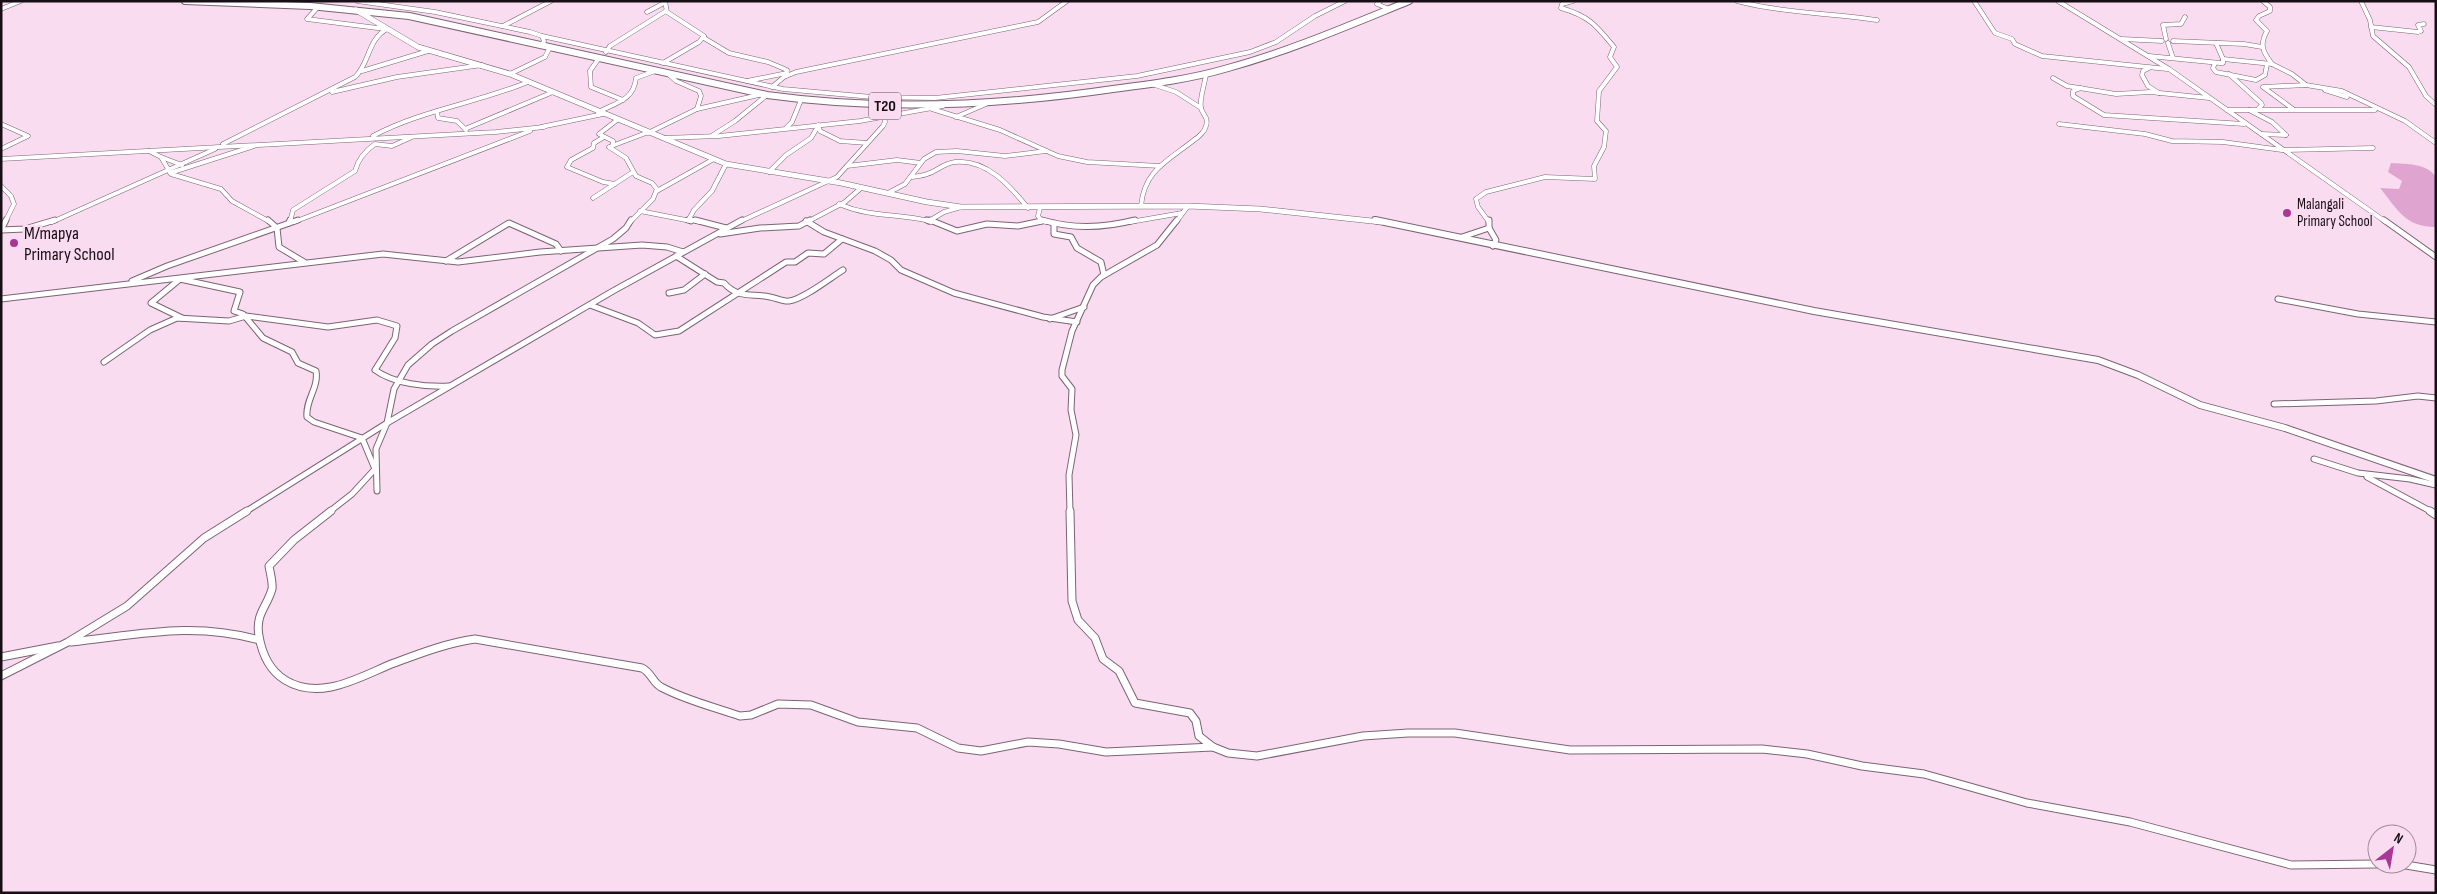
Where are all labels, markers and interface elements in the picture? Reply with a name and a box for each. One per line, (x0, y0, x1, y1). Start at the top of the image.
road number: T20 (869, 92, 901, 120)
place label: Malangali Primary School (2297, 195, 2373, 231)
marker: Malangali Primary School (2281, 207, 2293, 219)
place label: M/mapya Primary School (24, 223, 115, 265)
marker: M/mapya Primary School (8, 237, 20, 249)
north arrow (2367, 824, 2417, 874)
text: N (2391, 829, 2406, 847)

